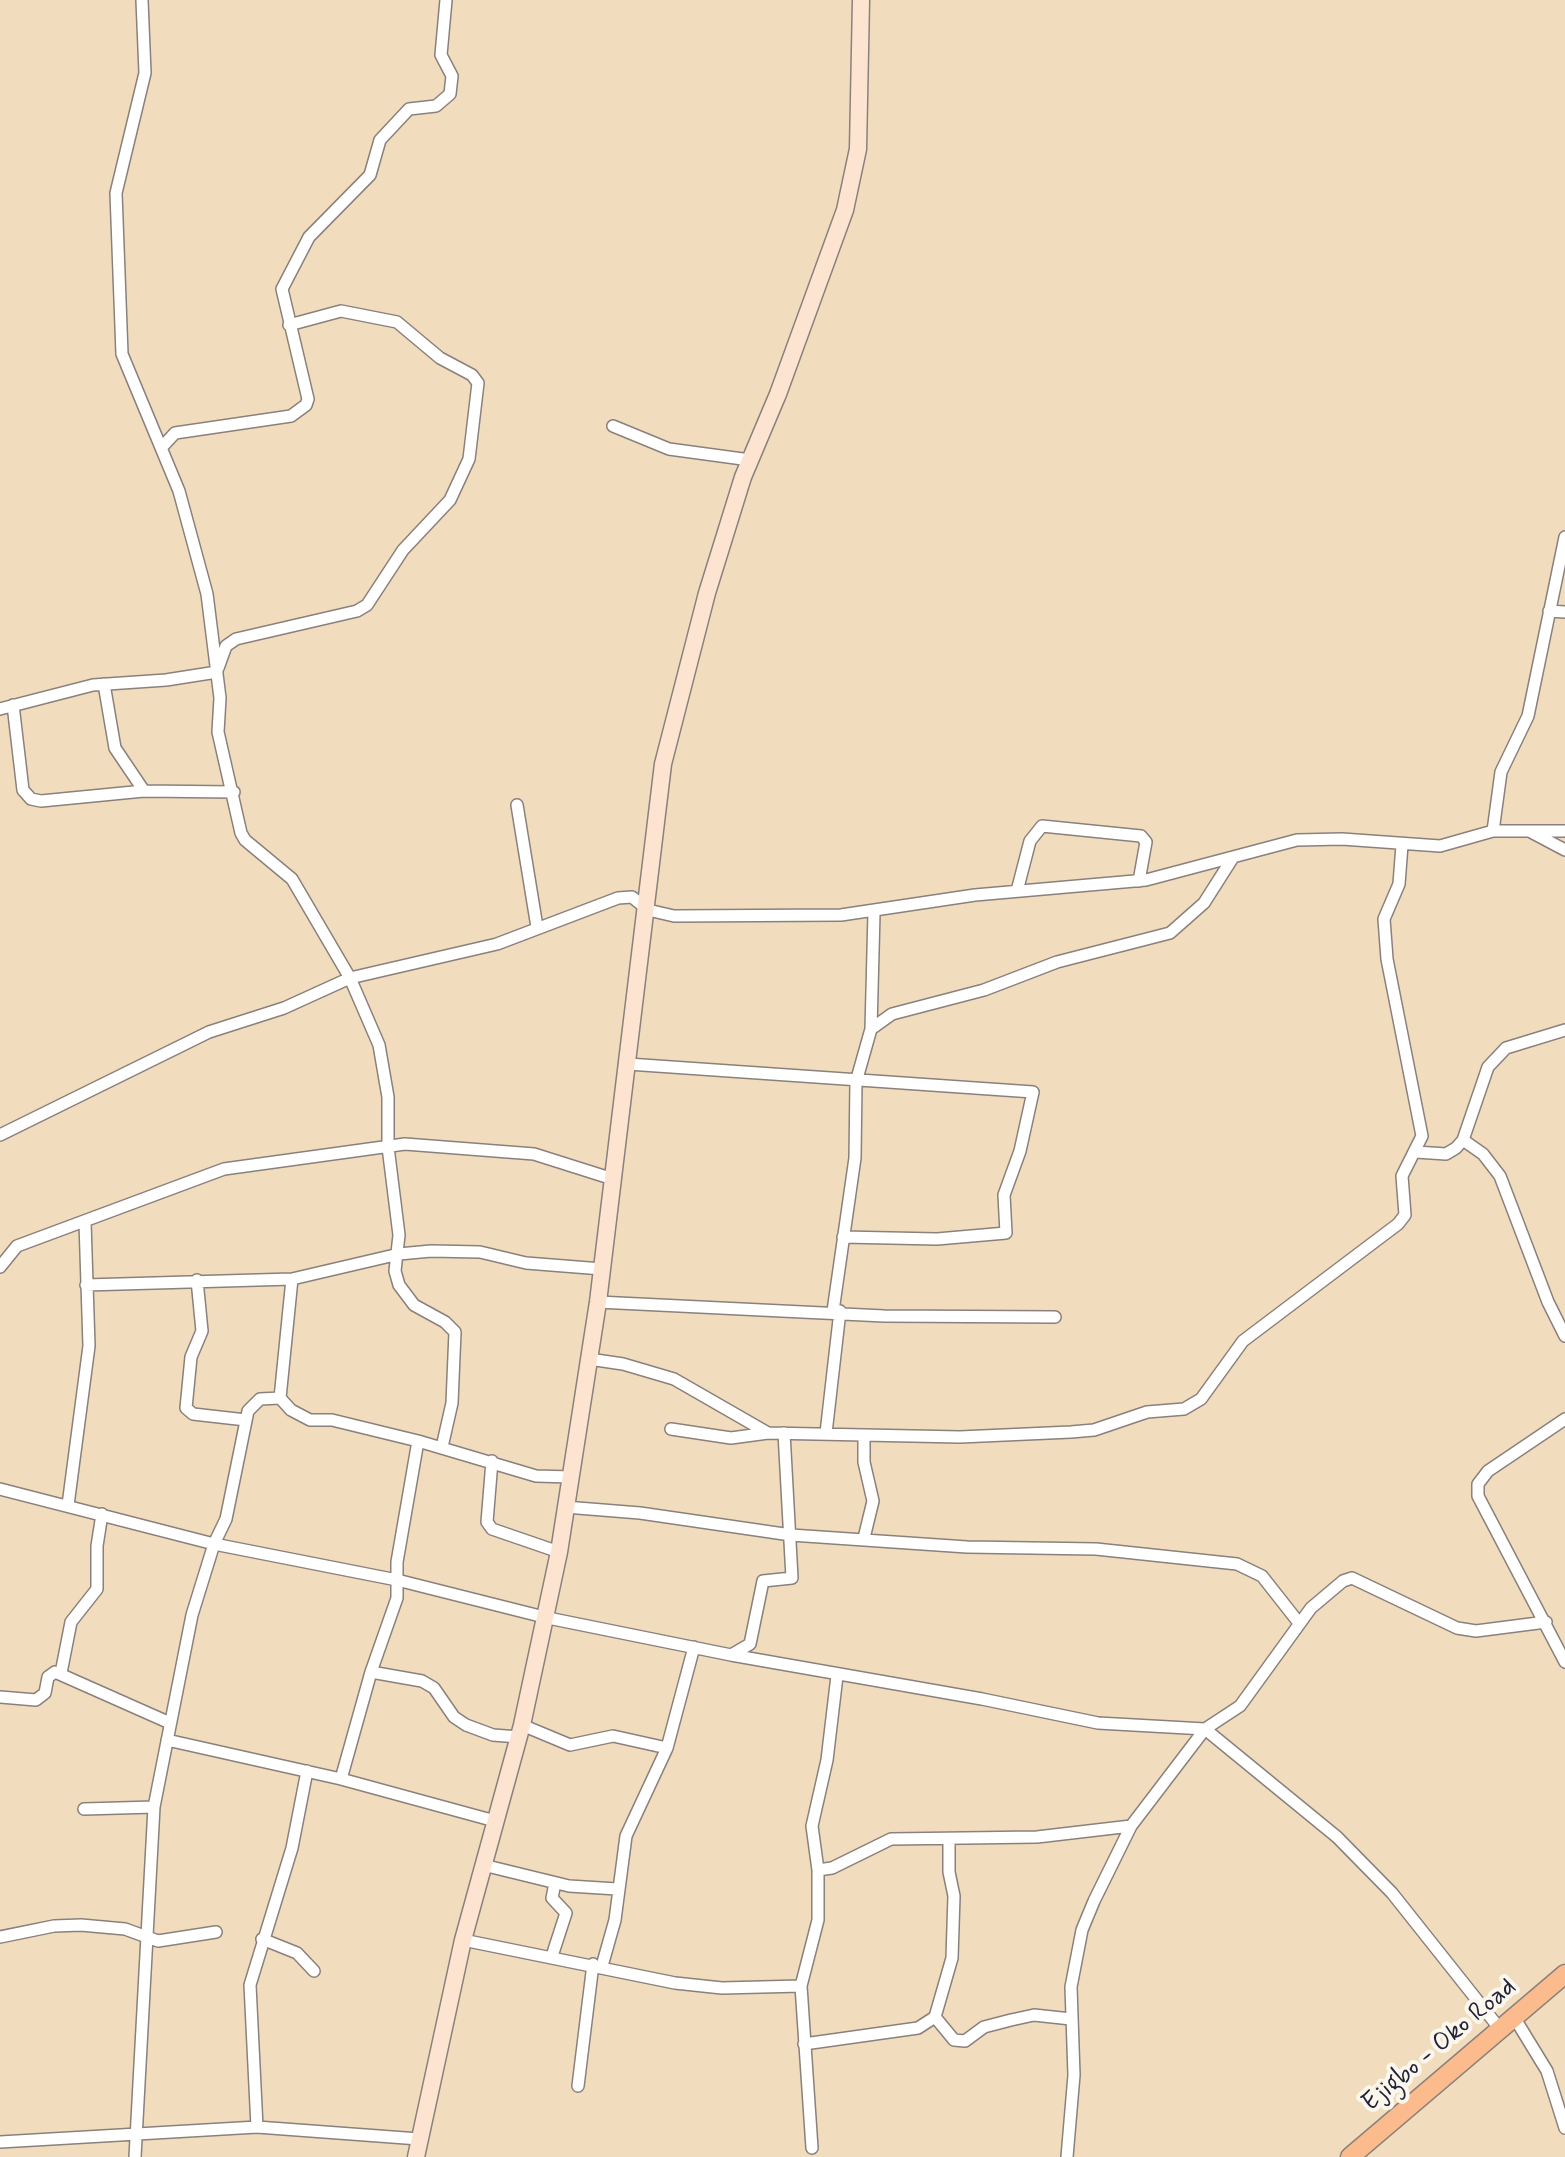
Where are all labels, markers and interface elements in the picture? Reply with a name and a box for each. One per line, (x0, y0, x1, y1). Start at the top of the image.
street label: Ejigbo - Oko Road (1357, 1972, 1523, 2120)

